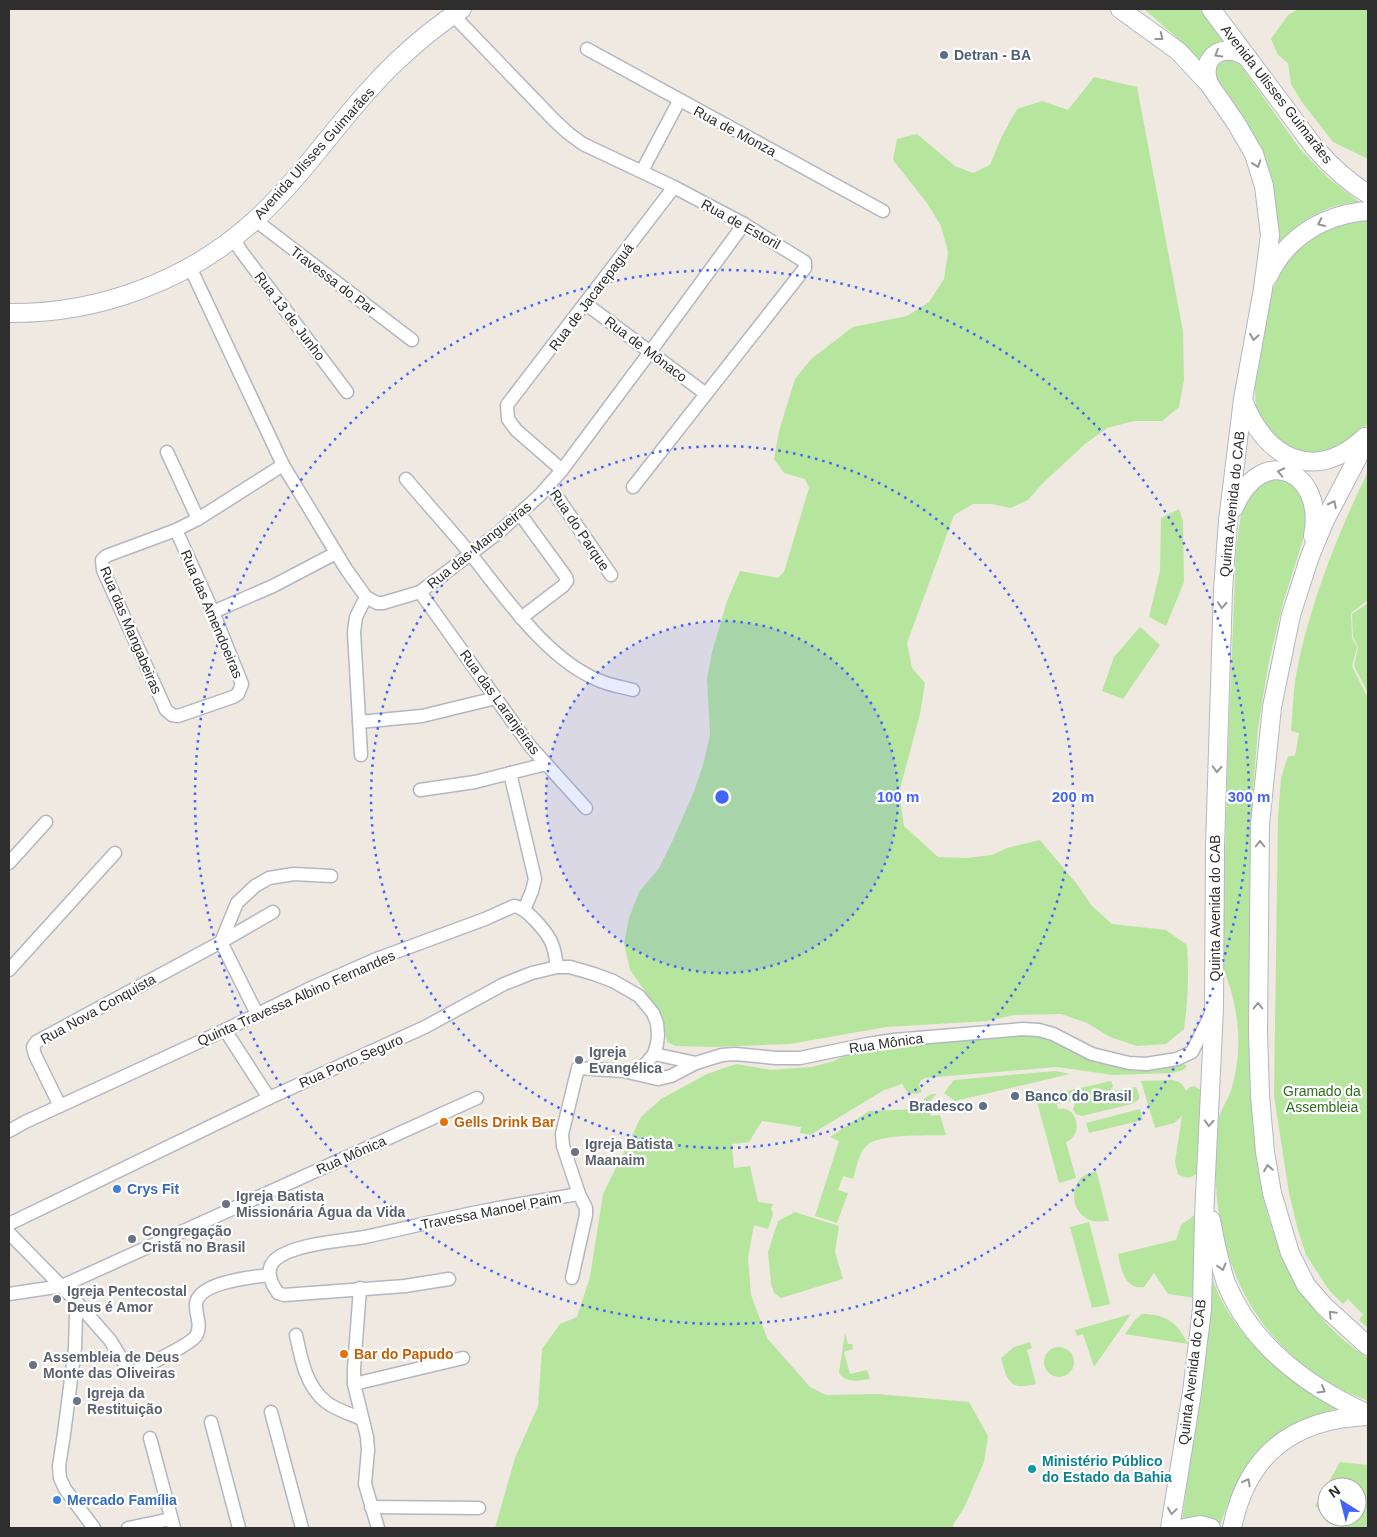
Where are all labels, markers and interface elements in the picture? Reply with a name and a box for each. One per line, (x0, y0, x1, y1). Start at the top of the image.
street label: Avenida Ulisses Guimarães (1218, 21, 1336, 167)
one-way arrow (1154, 31, 1164, 40)
place label: Detran - BA (954, 47, 1031, 63)
one-way arrow (1215, 48, 1224, 58)
marker: Detran - BA (938, 49, 950, 61)
street label: Avenida Ulisses Guimarães (251, 84, 377, 222)
street label: Rua de Monza (691, 103, 779, 160)
one-way arrow (1251, 160, 1261, 168)
street label: Rua de Estoril (699, 196, 783, 252)
one-way arrow (1318, 217, 1327, 227)
street label: Rua de Jacarepaguá (545, 240, 637, 354)
street label: Travessa do Par (287, 243, 379, 317)
street label: Rua 13 de Junho (252, 269, 329, 364)
street label: Rua de Mônaco (602, 313, 690, 385)
one-way arrow (1249, 332, 1259, 341)
street label: Quinta Avenida do CAB (1216, 430, 1248, 578)
one-way arrow (1277, 468, 1286, 478)
street label: Rua do Parque (547, 486, 613, 574)
street label: Rua das Mangueiras (424, 498, 534, 592)
one-way arrow (1327, 501, 1337, 510)
street label: Rua das Amendoeiras (178, 547, 246, 681)
street label: Rua das Mangabeiras (97, 564, 165, 696)
one-way arrow (1217, 601, 1228, 609)
street label: Rua das Laranjeiras (457, 647, 543, 757)
one-way arrow (1212, 765, 1222, 773)
centre of rings (713, 788, 731, 806)
text: 100 m (877, 788, 919, 805)
text: 200 m (1052, 788, 1094, 805)
text: 300 m (1228, 788, 1270, 805)
street label: Quinta Avenida do CAB (1207, 835, 1223, 981)
one-way arrow (1255, 839, 1265, 847)
street label: Quinta Travessa Albino Fernandes (195, 947, 397, 1049)
street label: Rua Nova Conquista (38, 971, 159, 1047)
one-way arrow (1253, 1002, 1263, 1010)
street label: Rua Mônica (848, 1030, 924, 1056)
street label: Rua Porto Seguro (297, 1031, 406, 1091)
place label: Igreja Evangélica (589, 1044, 662, 1076)
marker: Igreja Evangélica (573, 1054, 585, 1066)
park label: Gramado da Assembleia (1283, 1083, 1361, 1115)
place label: Banco do Brasil (1025, 1088, 1132, 1104)
marker: Banco do Brasil (1009, 1090, 1021, 1102)
place label: Bradesco (909, 1098, 973, 1114)
marker: Bradesco (977, 1100, 989, 1112)
place label: Gells Drink Bar (454, 1114, 556, 1130)
marker: Gells Drink Bar (438, 1116, 450, 1128)
one-way arrow (1203, 1119, 1214, 1127)
street label: Rua Mônica (314, 1132, 389, 1178)
place label: Igreja Batista Maanaim (585, 1136, 673, 1168)
marker: Igreja Batista Maanaim (569, 1146, 581, 1158)
one-way arrow (1263, 1164, 1273, 1173)
place label: Crys Fit (127, 1181, 179, 1197)
marker: Crys Fit (111, 1183, 123, 1195)
place label: Igreja Batista Missionária Água da Vida (236, 1188, 406, 1220)
street label: Travessa Manoel Paim (419, 1190, 563, 1232)
marker: Igreja Batista Missionária Água da Vida (220, 1198, 232, 1210)
place label: Congregação Cristã no Brasil (142, 1223, 245, 1255)
marker: Congregação Cristã no Brasil (126, 1233, 138, 1245)
one-way arrow (1216, 1263, 1227, 1271)
place label: Igreja Pentecostal Deus é Amor (67, 1283, 187, 1315)
marker: Igreja Pentecostal Deus é Amor (51, 1293, 63, 1305)
street label: Quinta Avenida do CAB (1175, 1298, 1209, 1446)
one-way arrow (1329, 1311, 1338, 1320)
place label: Bar do Papudo (354, 1346, 454, 1362)
marker: Bar do Papudo (338, 1348, 350, 1360)
place label: Assembleia de Deus Monte das Oliveiras (43, 1349, 179, 1381)
marker: Assembleia de Deus Monte das Oliveiras (27, 1359, 39, 1371)
one-way arrow (1316, 1384, 1325, 1394)
place label: Igreja da Restituição (87, 1385, 162, 1417)
marker: Igreja da Restituição (71, 1395, 83, 1407)
place label: Ministério Público do Estado da Bahia (1042, 1453, 1172, 1485)
marker: Ministério Público do Estado da Bahia (1026, 1463, 1038, 1475)
north arrow (1317, 1477, 1367, 1527)
one-way arrow (1241, 1479, 1251, 1488)
text: N (1326, 1482, 1343, 1501)
place label: Mercado Família (67, 1492, 177, 1508)
marker: Mercado Família (51, 1494, 63, 1506)
one-way arrow (1168, 1507, 1178, 1516)

